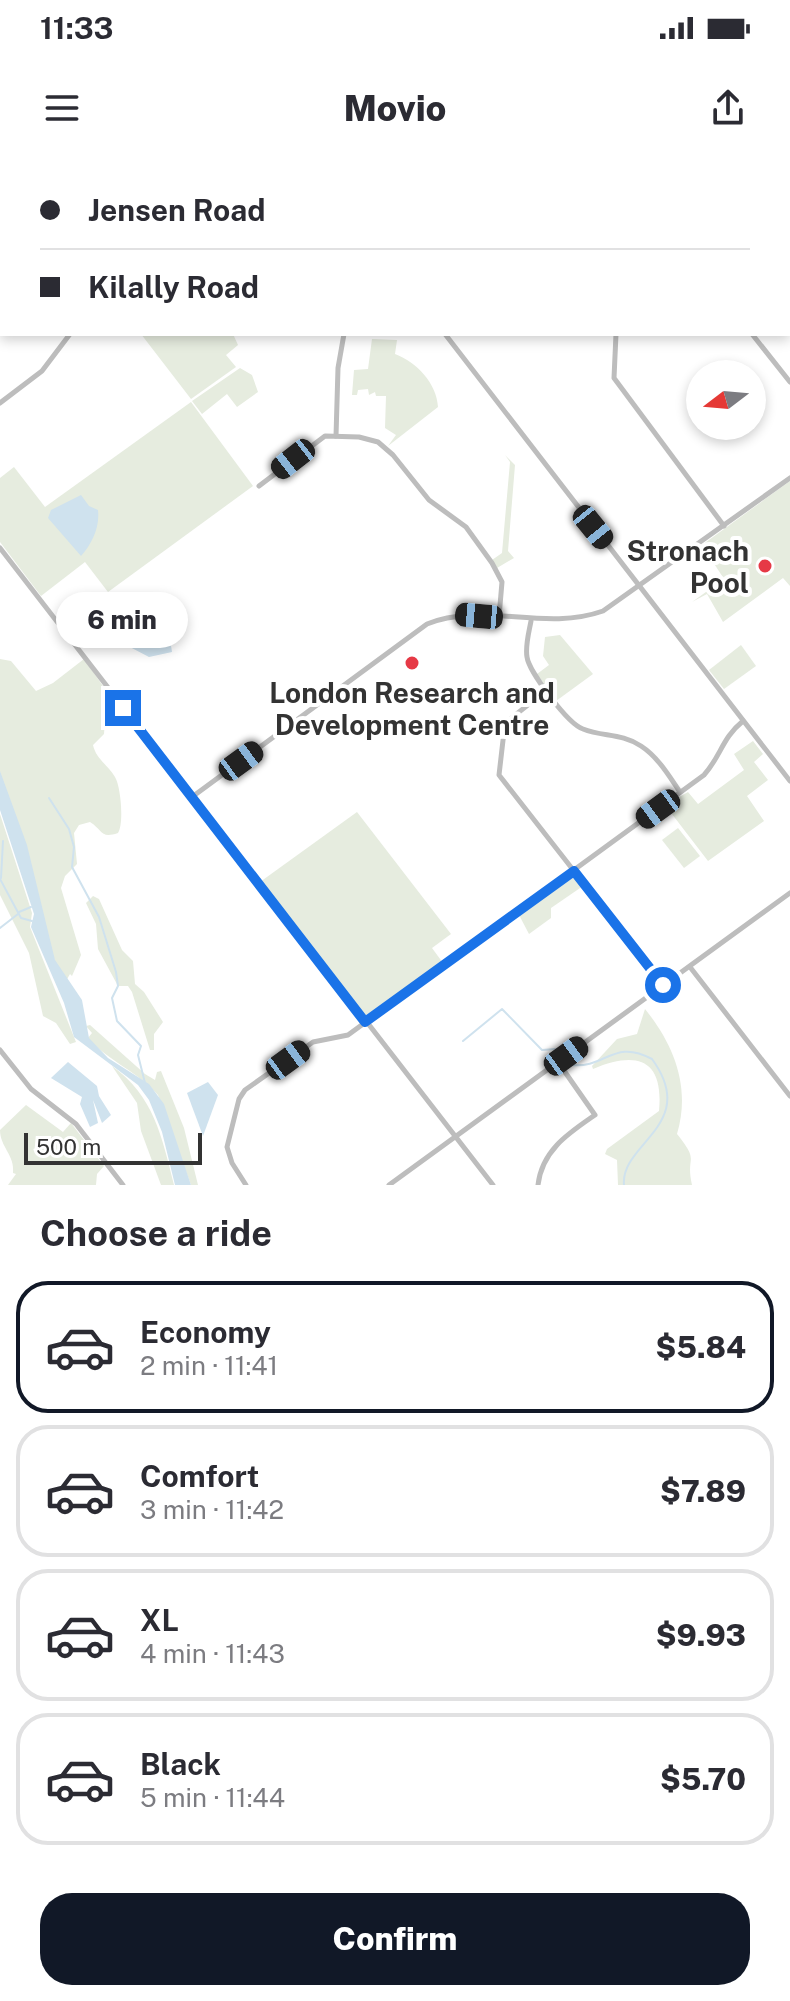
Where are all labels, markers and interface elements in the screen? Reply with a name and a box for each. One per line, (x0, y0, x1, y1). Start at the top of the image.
text: 11:33 (40, 10, 114, 46)
icon: menu (40, 86, 84, 130)
icon: share (706, 86, 750, 130)
text: Movio (343, 87, 447, 129)
text: Jensen Road (88, 192, 265, 228)
text: Kilally Road (88, 269, 259, 305)
north arrow (686, 360, 766, 440)
map controls (686, 360, 766, 440)
car (267, 435, 319, 483)
car (569, 501, 617, 553)
place label: Stronach Pool (627, 534, 749, 599)
marker: Stronach Pool (756, 557, 774, 575)
callout: 6 min (57, 592, 189, 648)
car (454, 602, 504, 630)
text: 6 min (87, 604, 157, 635)
marker: London Research and Development Centre (403, 654, 421, 672)
place label: London Research and Development Centre (269, 676, 555, 741)
route end (105, 690, 141, 726)
car (215, 737, 267, 785)
car (632, 785, 684, 833)
route start (645, 967, 681, 1003)
car (540, 1032, 592, 1080)
car (262, 1036, 314, 1084)
scale bar (24, 1129, 202, 1165)
text: 500 m (36, 1134, 101, 1160)
text: Choose a ride (40, 1212, 272, 1254)
icon: car (44, 1311, 116, 1383)
text: Economy (140, 1314, 271, 1350)
text: $5.84 (655, 1329, 746, 1365)
text: 2 min · 11:41 (140, 1350, 278, 1381)
icon: car (44, 1455, 116, 1527)
text: Comfort (140, 1458, 259, 1494)
text: $7.89 (660, 1473, 746, 1509)
text: 3 min · 11:42 (140, 1494, 284, 1525)
icon: car (44, 1599, 116, 1671)
text: XL (140, 1602, 179, 1638)
text: $9.93 (656, 1617, 746, 1653)
text: 4 min · 11:43 (140, 1638, 285, 1669)
icon: car (44, 1743, 116, 1815)
text: Black (140, 1746, 221, 1782)
text: $5.70 (660, 1761, 746, 1797)
text: 5 min · 11:44 (140, 1782, 285, 1813)
button: Confirm (40, 1893, 750, 1985)

